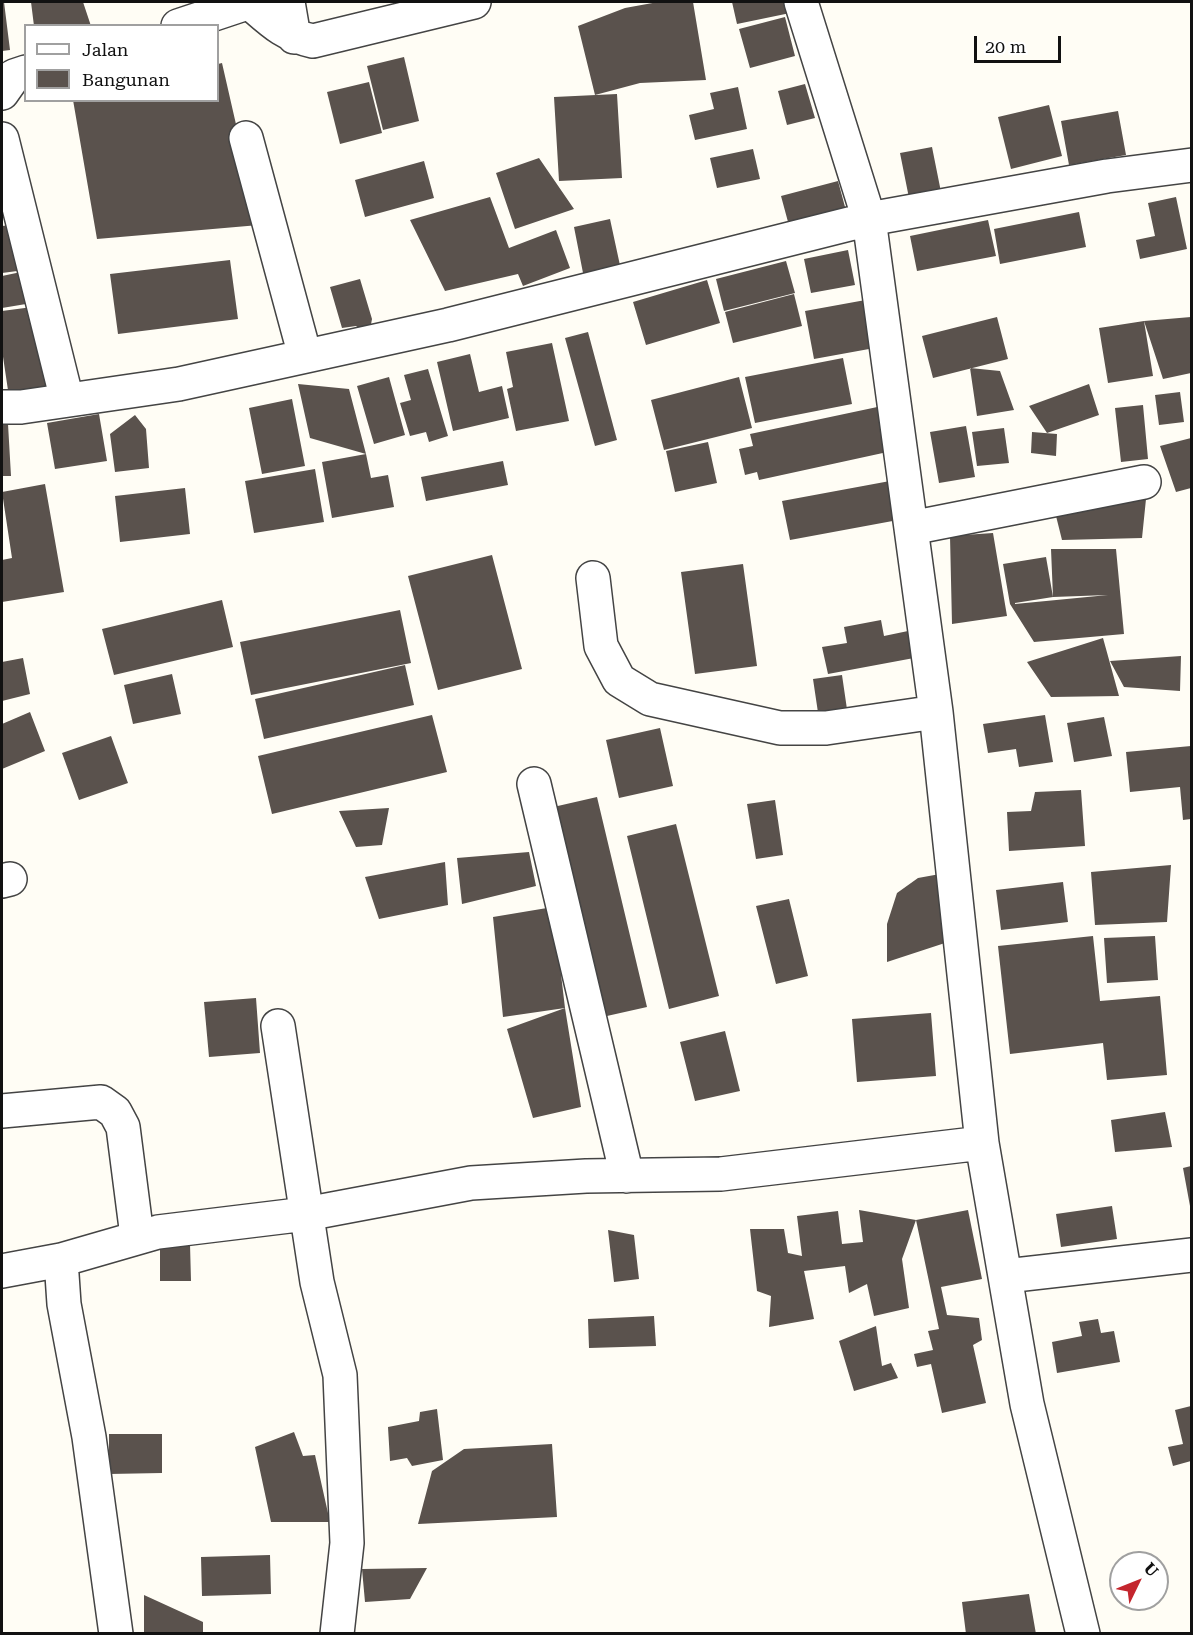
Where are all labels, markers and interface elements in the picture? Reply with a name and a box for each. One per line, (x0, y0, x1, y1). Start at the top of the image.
legend (24, 24, 219, 102)
scale bar (977, 24, 1064, 62)
text: 20 m (985, 36, 1026, 57)
text: Jalan (82, 39, 128, 60)
text: Bangunan (82, 69, 170, 90)
north arrow (1109, 1551, 1169, 1611)
text: U (1140, 1559, 1162, 1581)

